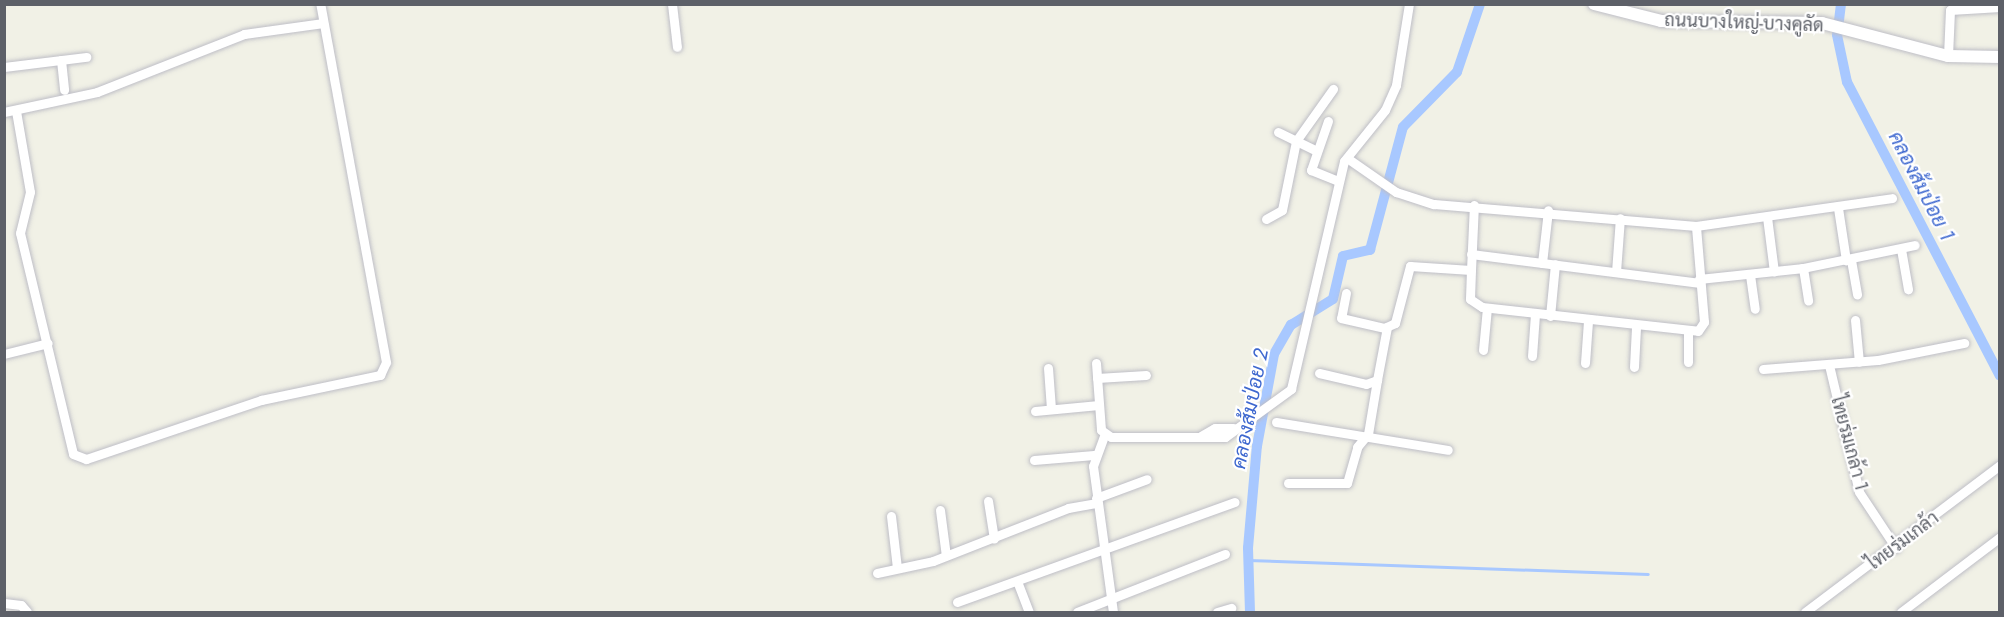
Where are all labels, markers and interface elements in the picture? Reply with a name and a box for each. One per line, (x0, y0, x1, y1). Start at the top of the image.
street label: ถนนบางใหญ่-บางคูลัด (1664, 9, 1824, 37)
water label: คลองส้มป่อย 1 (1883, 127, 1959, 245)
water label: คลองส้มป่อย 2 (1227, 347, 1273, 471)
street label: ไทยร่มเกล้า 1 (1826, 393, 1872, 493)
street label: ไทยร่มเกล้า (1863, 507, 1943, 575)

